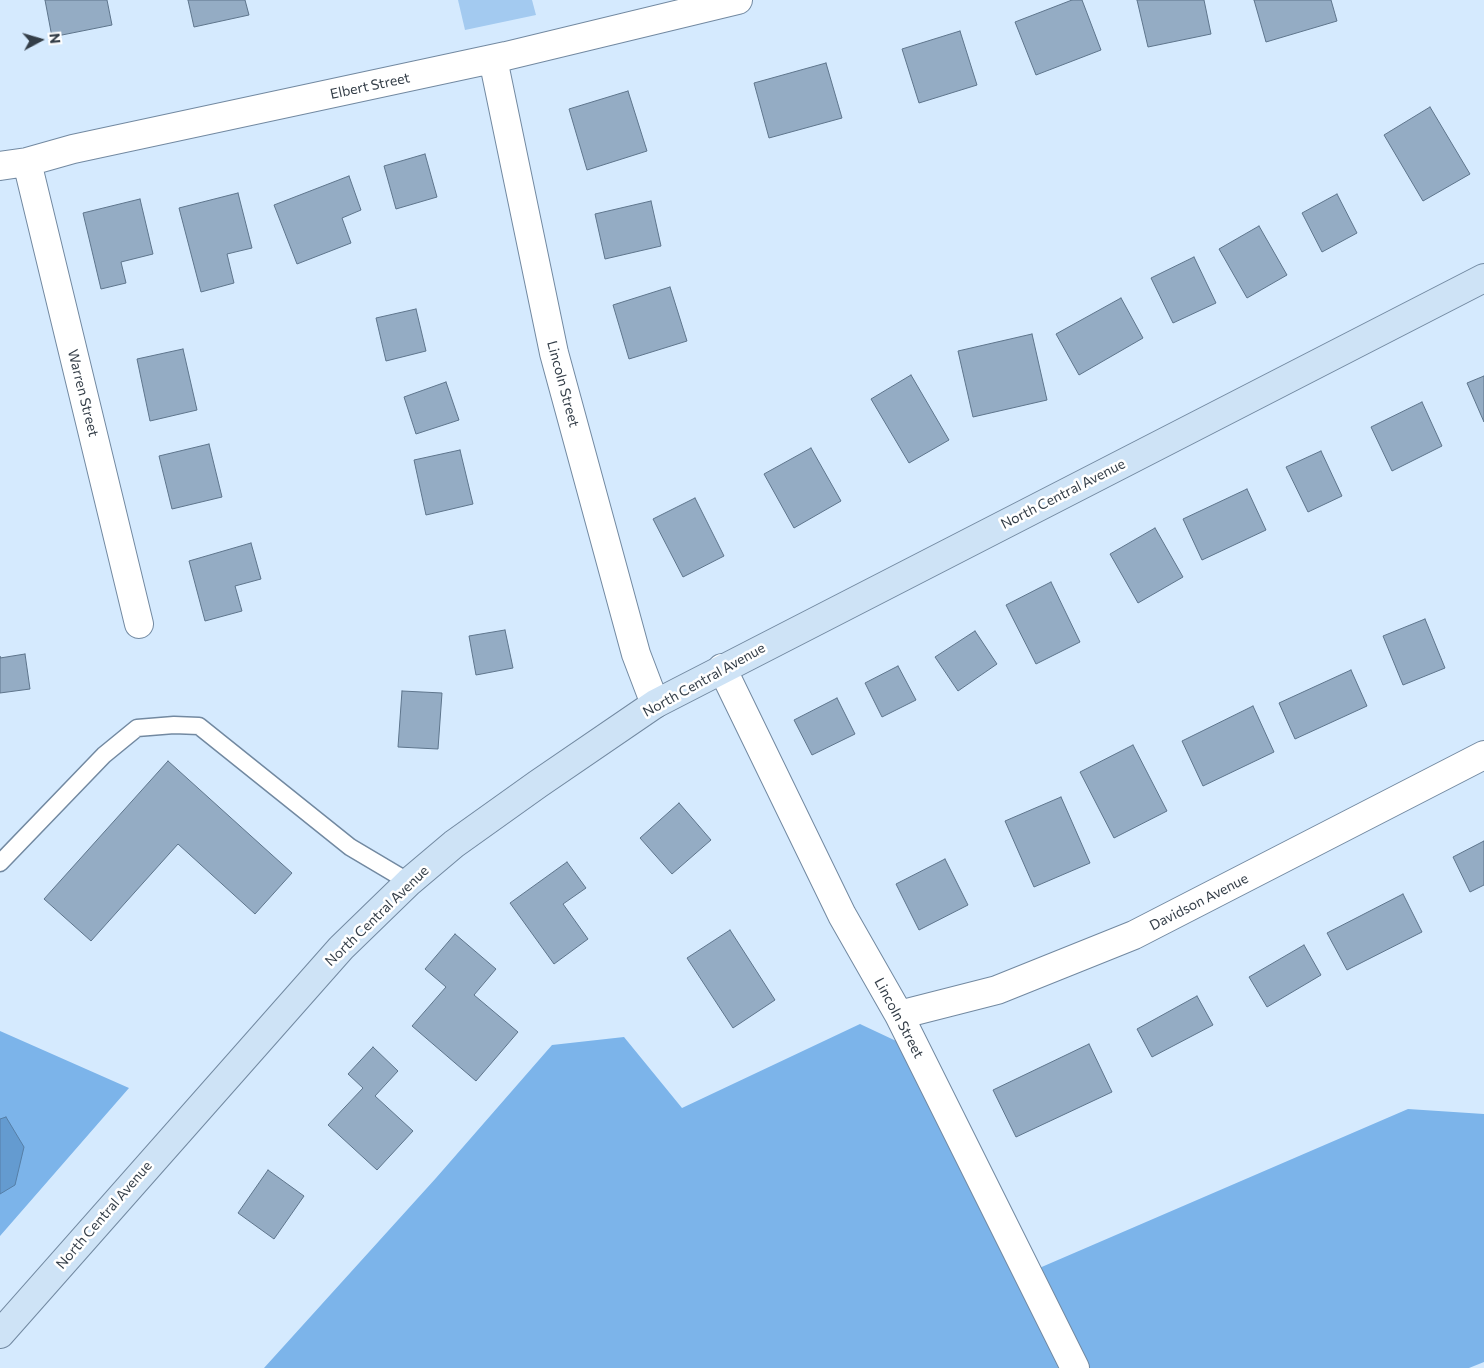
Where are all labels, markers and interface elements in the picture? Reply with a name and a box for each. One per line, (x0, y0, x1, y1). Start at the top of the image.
north arrow (15, 15, 65, 65)
text: N (46, 32, 64, 44)
street label: Elbert Street (329, 69, 411, 103)
street label: Lincoln Street (543, 339, 583, 429)
street label: Warren Street (64, 348, 102, 438)
street label: North Central Avenue (998, 455, 1128, 533)
street label: North Central Avenue (640, 639, 768, 721)
street label: North Central Avenue (322, 862, 432, 970)
street label: Davidson Avenue (1147, 870, 1251, 934)
street label: Lincoln Street (871, 975, 927, 1061)
street label: North Central Avenue (53, 1158, 155, 1272)

